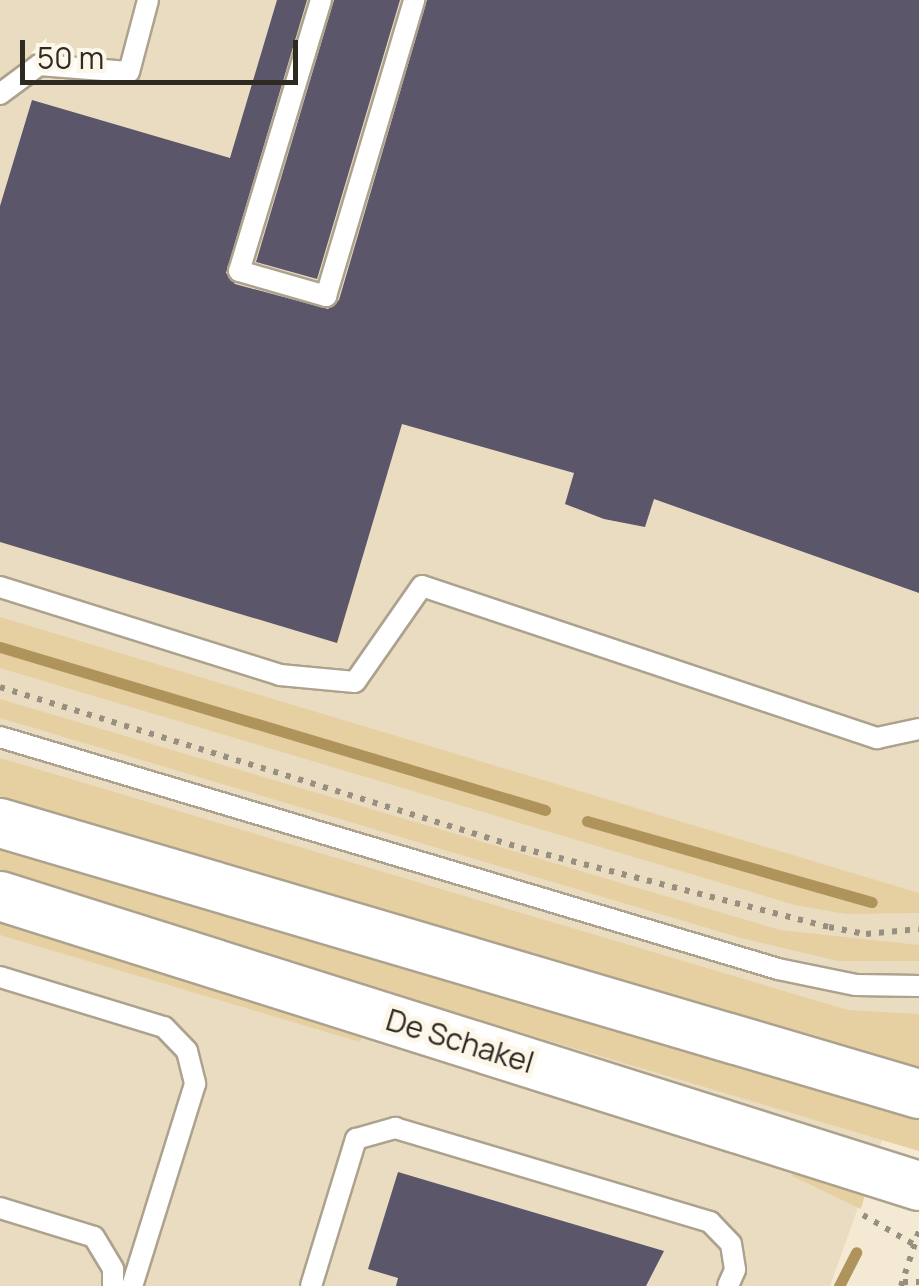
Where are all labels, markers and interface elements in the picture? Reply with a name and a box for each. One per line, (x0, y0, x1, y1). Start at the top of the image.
scale bar (25, 20, 302, 82)
text: 50 m (37, 37, 104, 78)
street label: De Schakel (382, 1002, 538, 1080)

